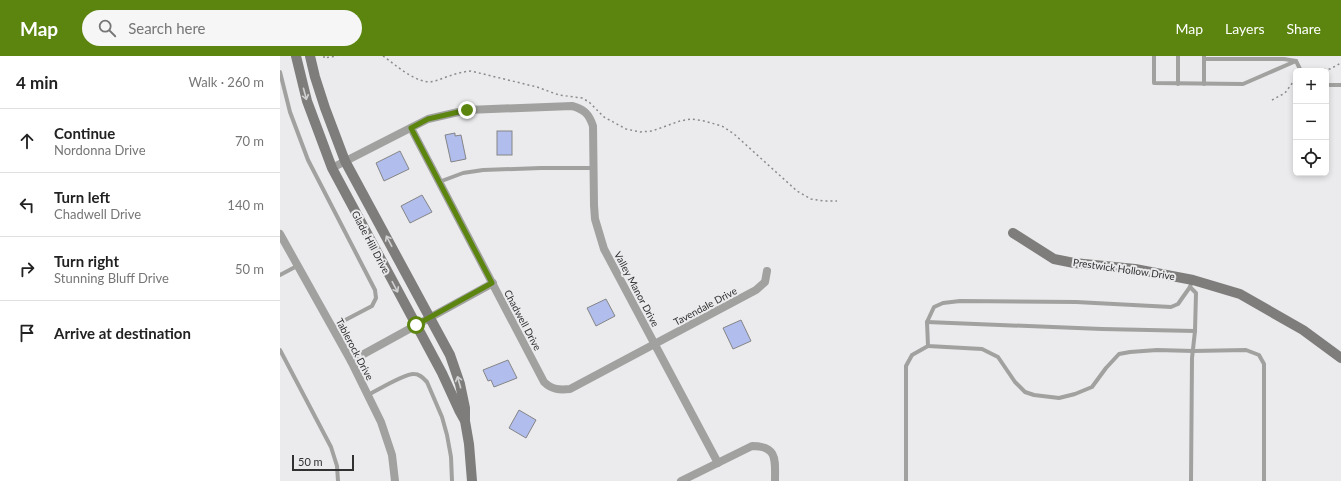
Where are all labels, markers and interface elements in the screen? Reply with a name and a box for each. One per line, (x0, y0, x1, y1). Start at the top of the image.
search box (82, 10, 362, 46)
text: Map (20, 17, 58, 40)
icon: search (96, 17, 118, 39)
text: Search here (128, 19, 206, 37)
text: Map (1175, 20, 1203, 37)
text: Layers (1225, 20, 1265, 37)
text: Share (1287, 20, 1321, 37)
map controls (1293, 68, 1329, 176)
button: + (1293, 68, 1329, 104)
text: 4 min (16, 72, 58, 93)
text: Walk · 260 m (188, 74, 264, 90)
one-way arrow (302, 87, 309, 100)
route end (458, 101, 476, 119)
button: − (1293, 104, 1329, 140)
text: Continue (54, 124, 115, 142)
icon: ahead (16, 130, 38, 152)
text: 70 m (235, 133, 264, 149)
button: locate (1293, 140, 1329, 176)
text: Nordonna Drive (54, 142, 146, 158)
text: Turn left (54, 188, 110, 206)
icon: left (16, 194, 38, 216)
text: 140 m (227, 197, 264, 213)
text: Chadwell Drive (54, 206, 141, 222)
street label: Glade Hill Drive (349, 209, 393, 275)
one-way arrow (384, 236, 392, 248)
street label: Valley Manor Drive (612, 249, 662, 329)
text: Turn right (54, 252, 119, 270)
street label: Prestwick Hollow Drive (1072, 256, 1176, 282)
icon: right (16, 258, 38, 280)
text: 50 m (235, 261, 264, 277)
text: Stunning Bluff Drive (54, 270, 169, 286)
one-way arrow (392, 281, 400, 293)
street label: Tavendale Drive (671, 284, 739, 328)
street label: Chadwell Drive (502, 288, 544, 352)
street label: Tablerock Drive (334, 316, 376, 382)
route start (407, 316, 425, 334)
icon: arrive (16, 322, 38, 344)
text: Arrive at destination (54, 324, 191, 342)
one-way arrow (455, 376, 462, 389)
scale bar (292, 453, 354, 472)
text: 50 m (298, 455, 323, 468)

